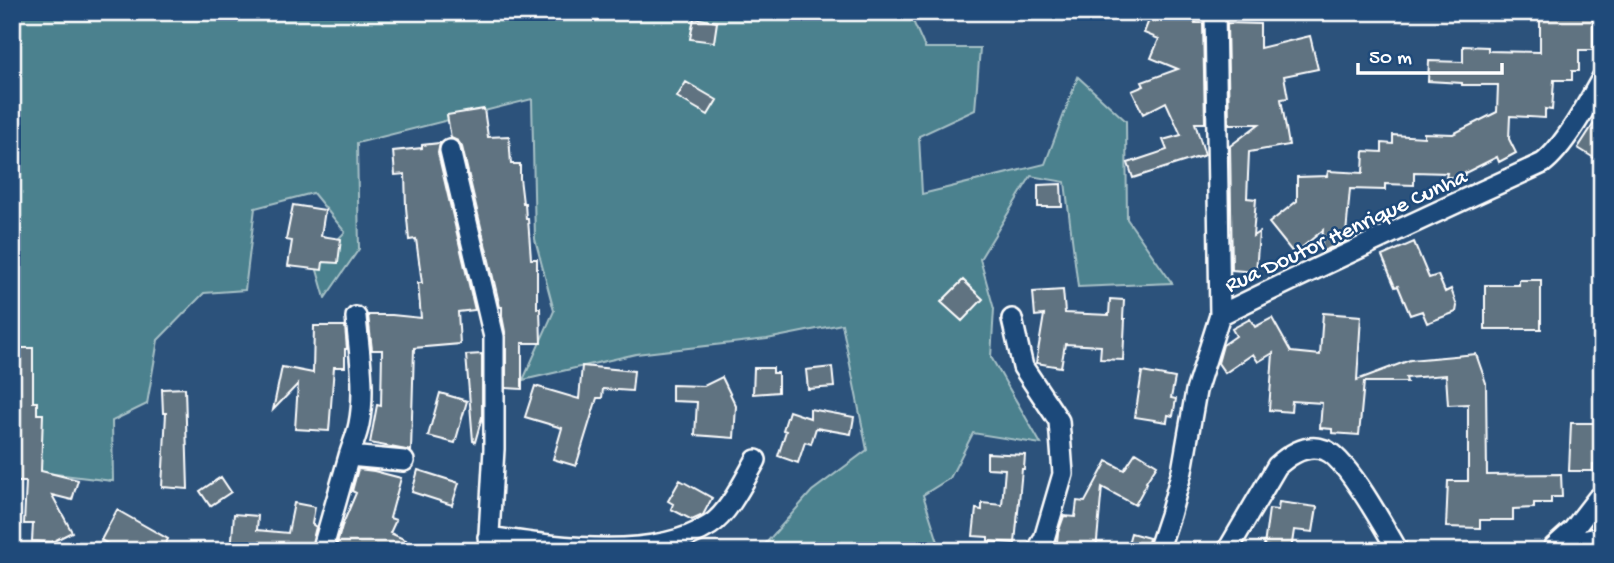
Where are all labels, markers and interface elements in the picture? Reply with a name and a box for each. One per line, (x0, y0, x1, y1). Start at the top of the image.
scale bar (1358, 32, 1502, 76)
text: 50 m (1369, 47, 1412, 72)
street label: Rua Doutor Henrique Cunha (1221, 164, 1473, 300)

